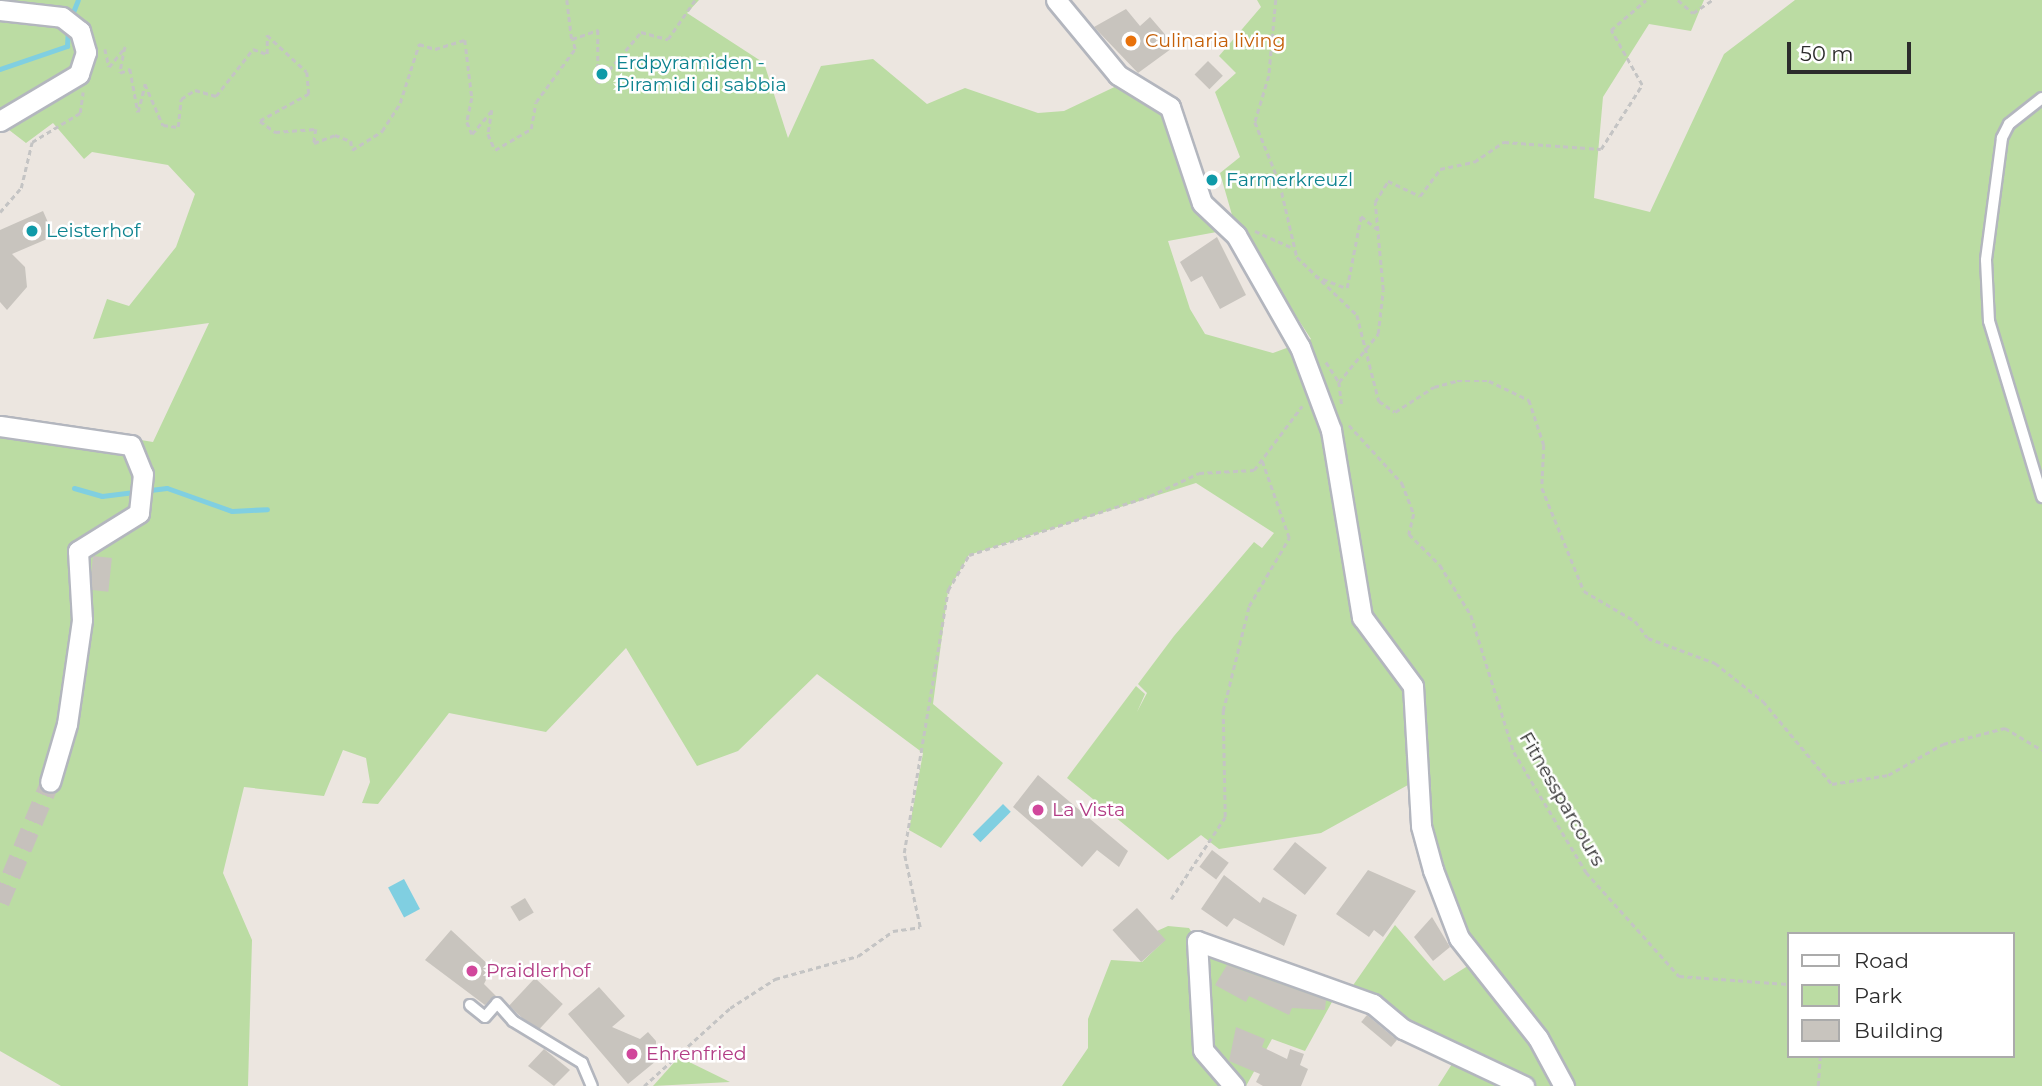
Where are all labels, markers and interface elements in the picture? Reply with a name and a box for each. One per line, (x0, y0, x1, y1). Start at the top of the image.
scale bar (1790, 28, 1914, 72)
place label: Culinaria living (1145, 30, 1285, 52)
marker: Culinaria living (1123, 33, 1139, 49)
text: 50 m (1800, 41, 1854, 66)
place label: Erdpyramiden - Piramidi di sabbia (616, 52, 787, 96)
marker: Erdpyramiden - Piramidi di sabbia (594, 66, 610, 82)
place label: Farmerkreuzl (1226, 169, 1353, 191)
marker: Farmerkreuzl (1204, 172, 1220, 188)
place label: Leisterhof (46, 220, 140, 242)
marker: Leisterhof (24, 223, 40, 239)
street label: Fitnessparcours (1514, 728, 1610, 870)
place label: La Vista (1052, 799, 1125, 821)
marker: La Vista (1030, 802, 1046, 818)
legend (1786, 932, 2014, 1058)
text: Road (1854, 948, 1909, 973)
place label: Praidlerhof (486, 960, 591, 982)
marker: Praidlerhof (464, 963, 480, 979)
text: Park (1854, 983, 1902, 1008)
text: Building (1854, 1018, 1944, 1043)
place label: Ehrenfried (646, 1043, 747, 1065)
marker: Ehrenfried (624, 1046, 640, 1062)

